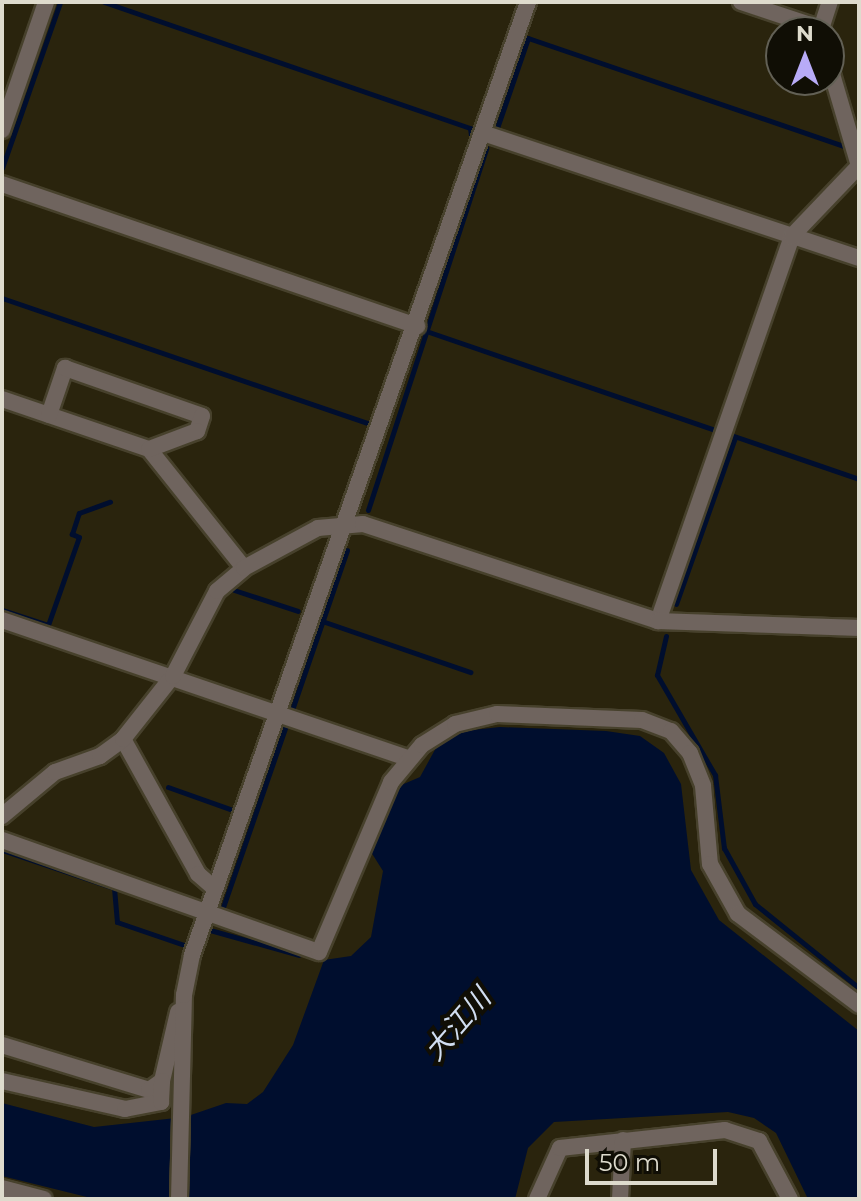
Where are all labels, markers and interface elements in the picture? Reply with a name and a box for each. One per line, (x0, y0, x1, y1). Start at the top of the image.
north arrow (765, 16, 845, 96)
text: N (796, 20, 814, 47)
water label: 大江川 (417, 981, 497, 1067)
scale bar (589, 1133, 721, 1183)
text: 50 m (599, 1148, 660, 1177)

